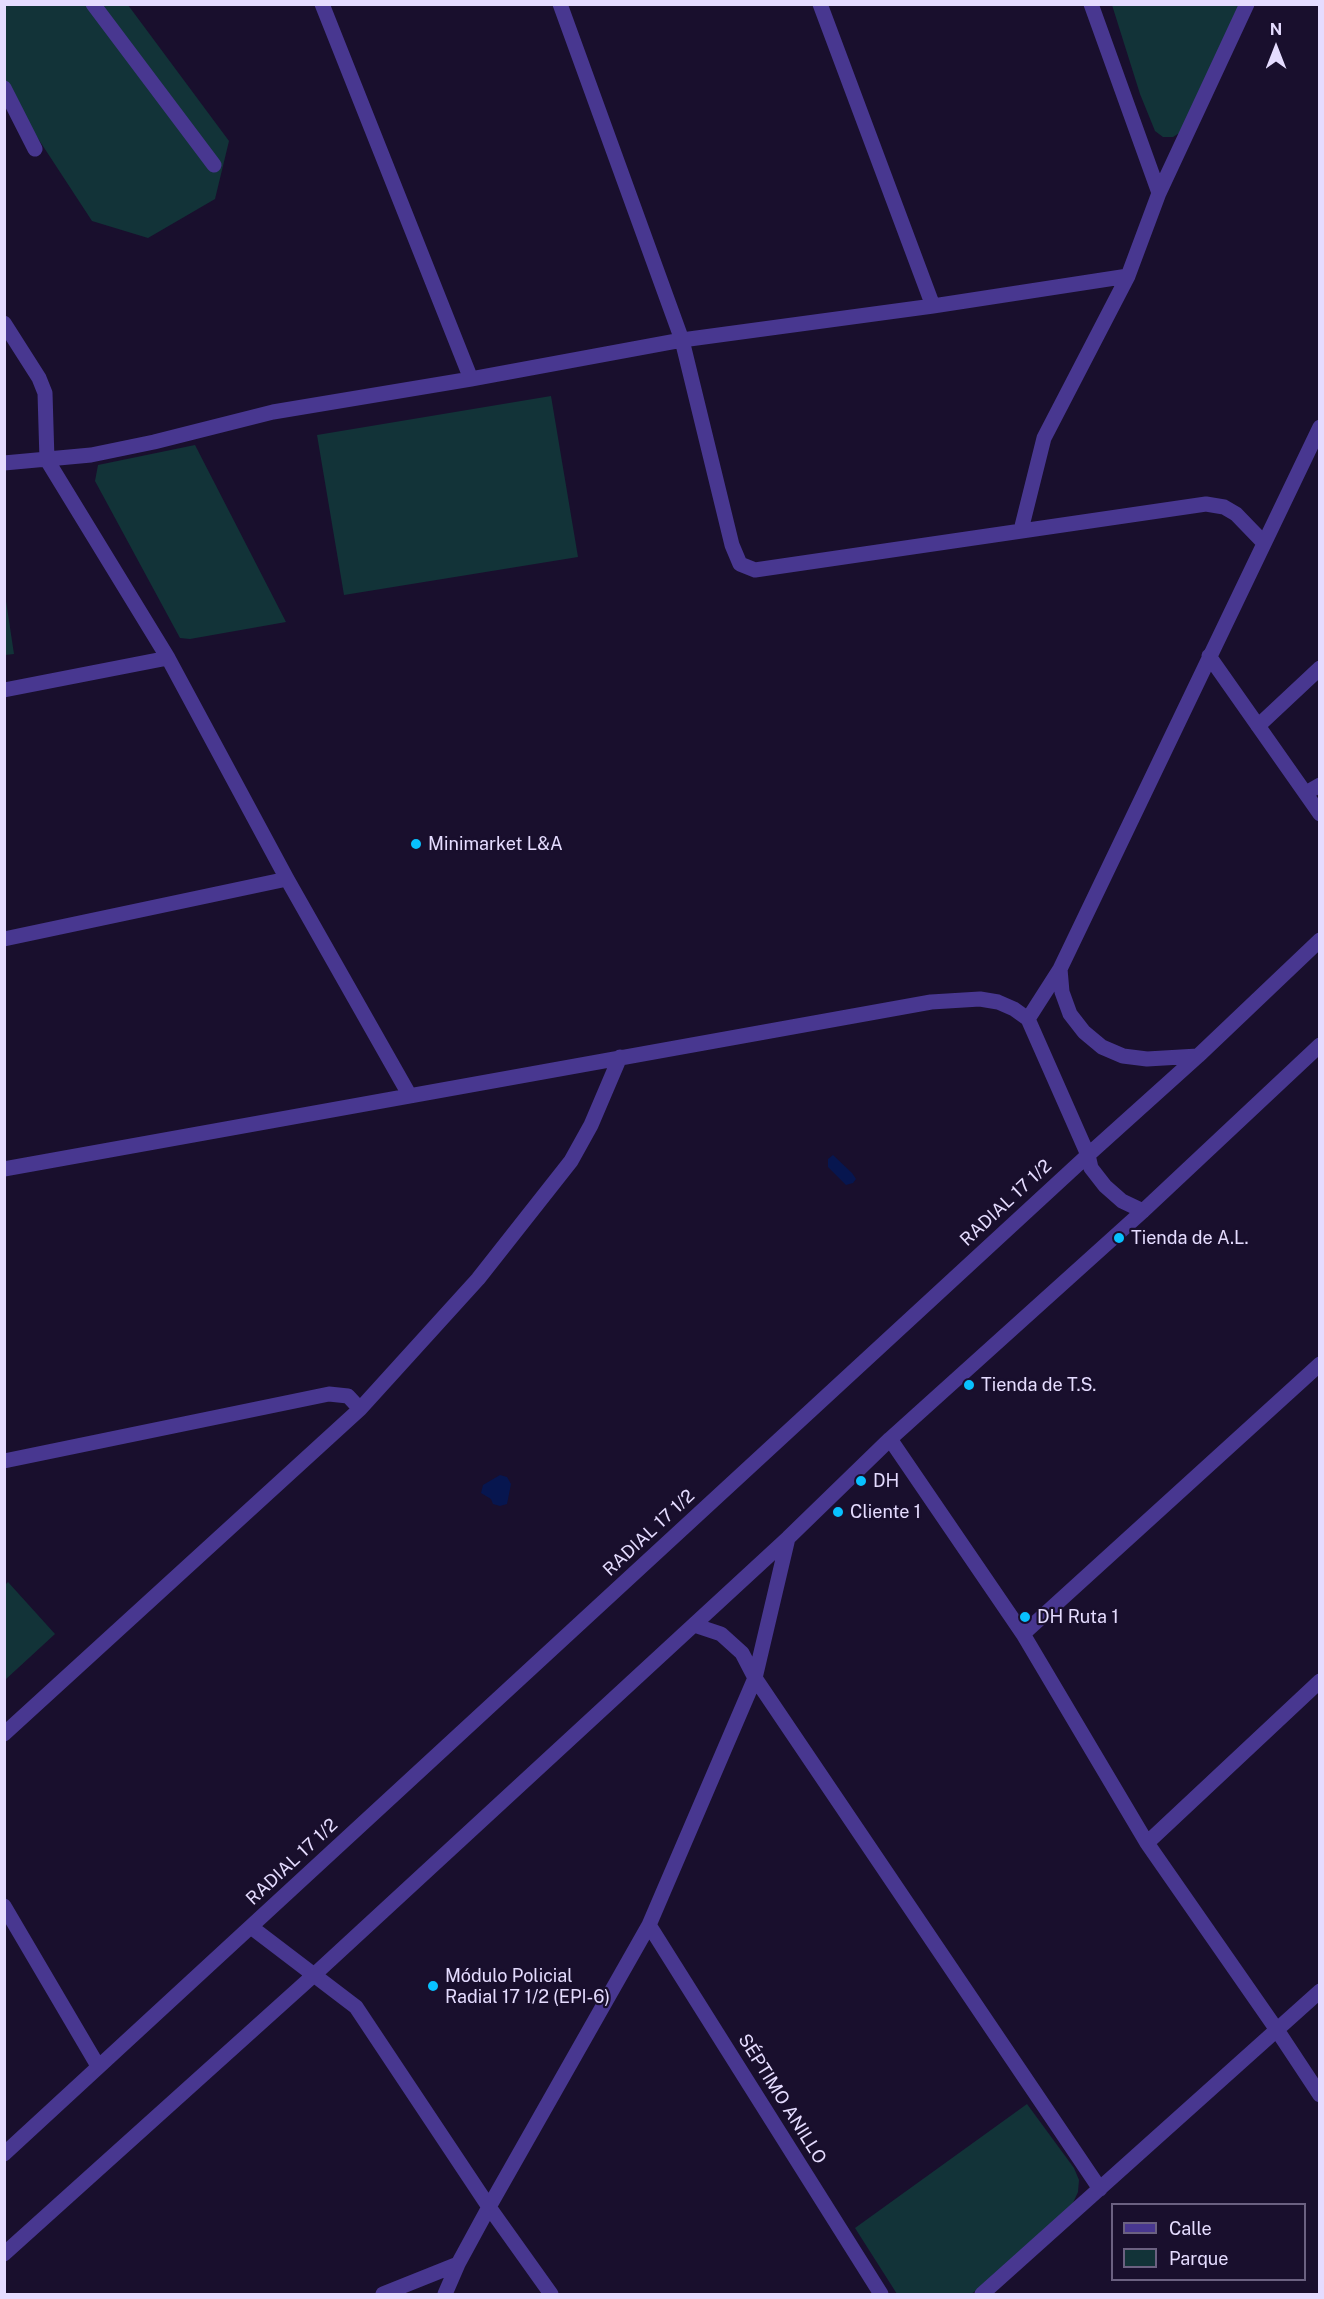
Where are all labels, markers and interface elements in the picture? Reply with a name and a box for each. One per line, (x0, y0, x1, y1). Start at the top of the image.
north arrow (1246, 18, 1306, 78)
text: N (1270, 20, 1282, 39)
place label: Minimarket L&A (428, 833, 563, 855)
marker: Minimarket L&A (409, 837, 423, 851)
street label: RADIAL 17 1/2 (956, 1155, 1056, 1251)
place label: Tienda de A.L. (1131, 1227, 1249, 1249)
marker: Tienda de A.L. (1112, 1231, 1126, 1245)
place label: Tienda de T.S. (981, 1374, 1096, 1396)
marker: Tienda de T.S. (962, 1378, 976, 1392)
place label: DH (873, 1470, 899, 1492)
marker: DH (854, 1474, 868, 1488)
street label: RADIAL 17 1/2 (599, 1485, 699, 1581)
place label: Cliente 1 (850, 1501, 921, 1523)
marker: Cliente 1 (831, 1505, 845, 1519)
place label: DH Ruta 1 (1037, 1606, 1119, 1628)
marker: DH Ruta 1 (1018, 1610, 1032, 1624)
street label: RADIAL 17 1/2 (242, 1814, 342, 1910)
place label: Módulo Policial Radial 17 1/2 (EPI-6) (445, 1965, 610, 2008)
marker: Módulo Policial Radial 17 1/2 (EPI-6) (426, 1979, 440, 1993)
street label: SÉPTIMO ANILLO (733, 2030, 831, 2168)
legend (1111, 2203, 1306, 2281)
text: Calle (1169, 2218, 1212, 2239)
text: Parque (1169, 2248, 1229, 2269)

